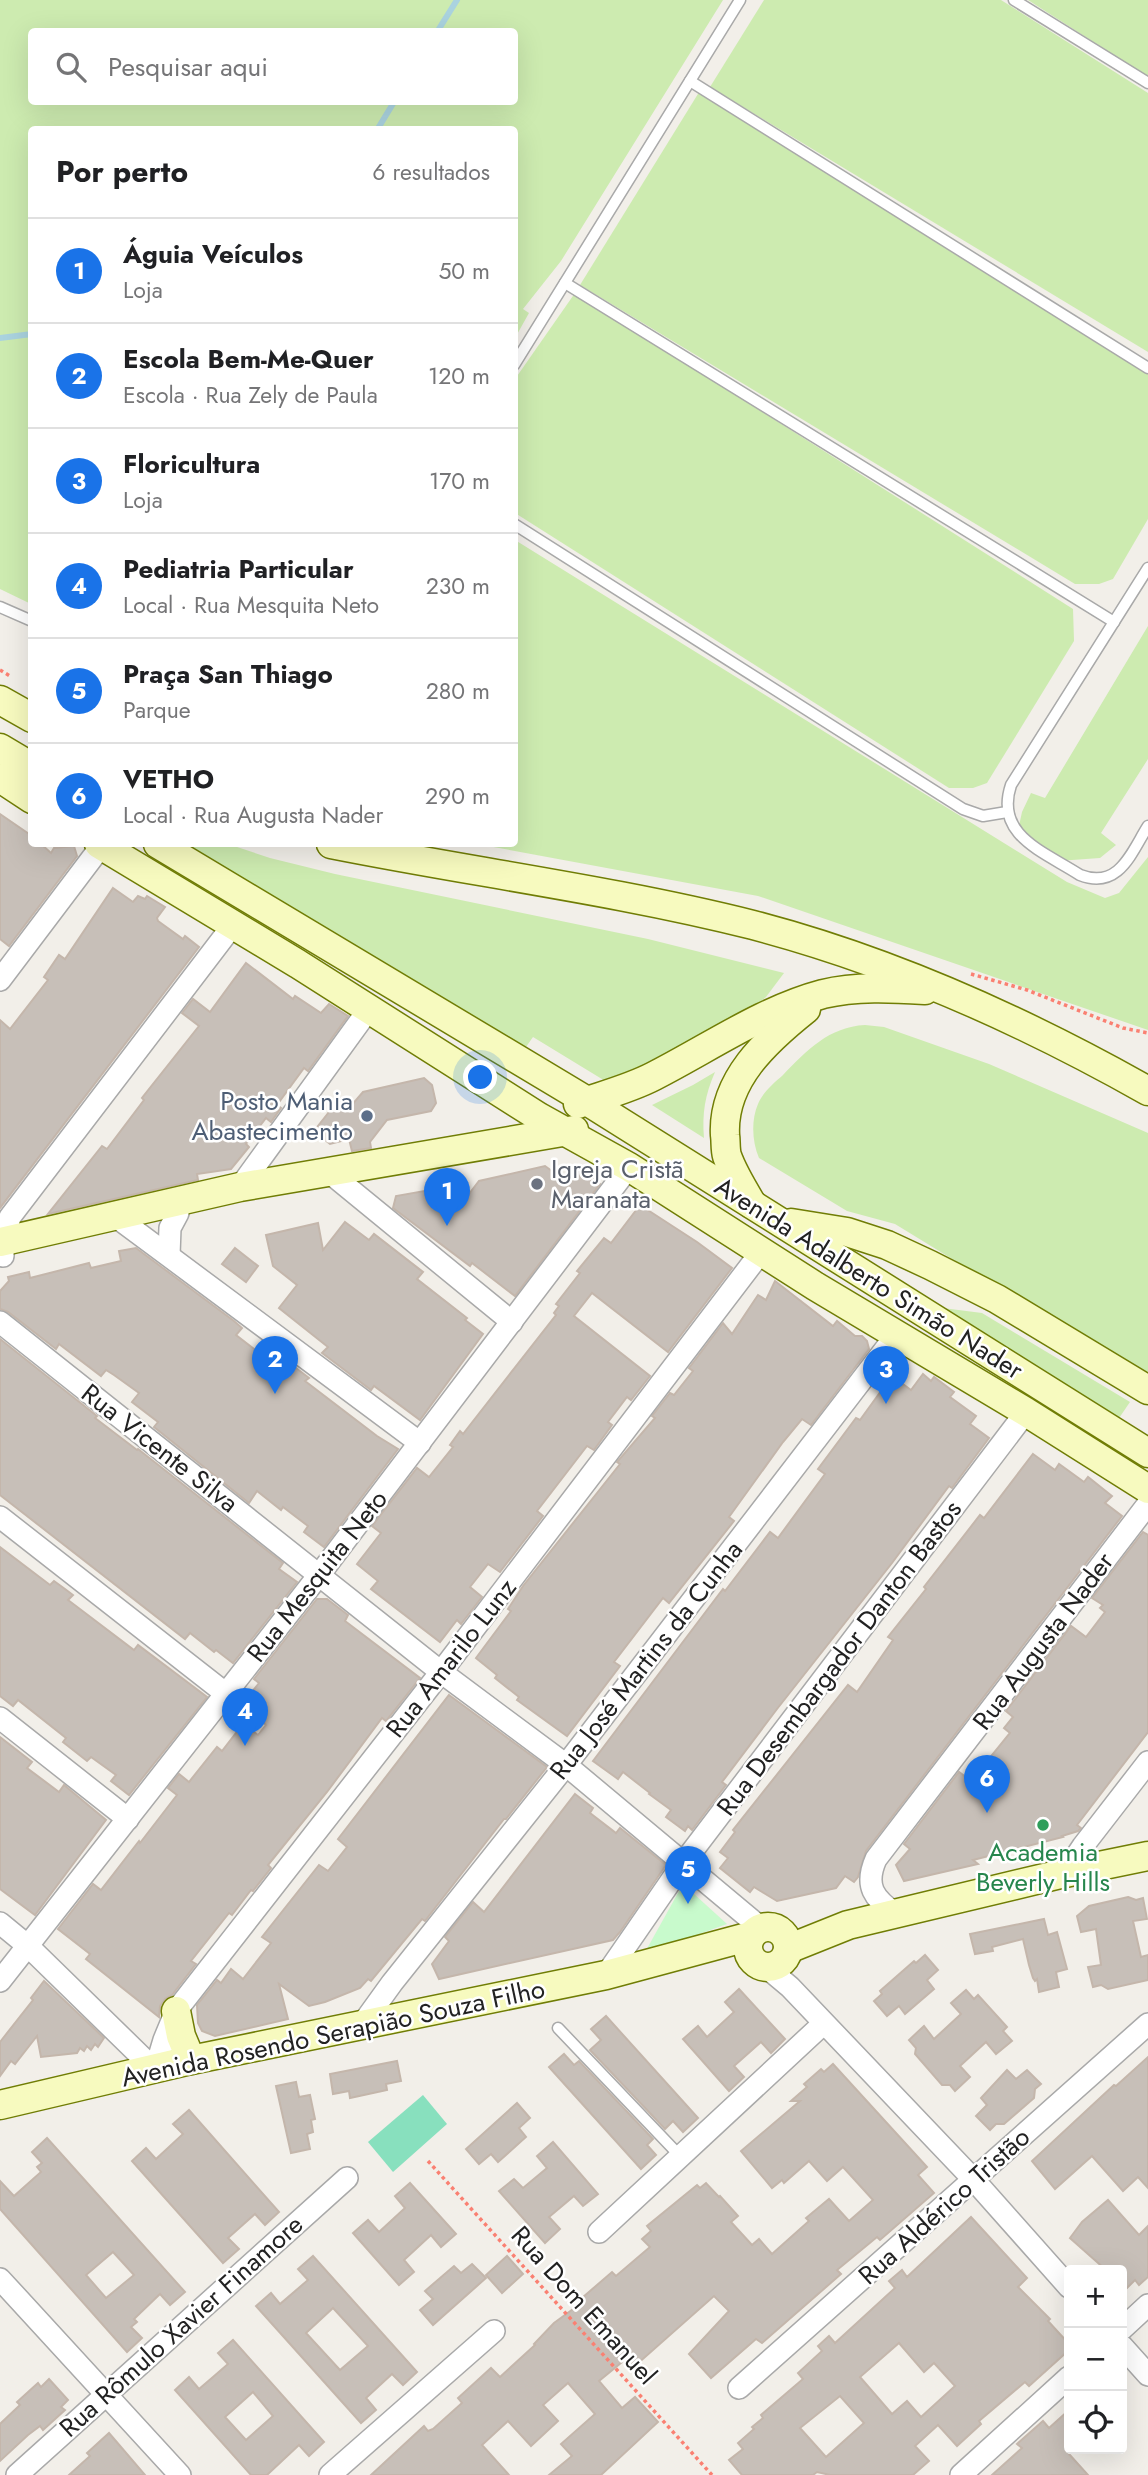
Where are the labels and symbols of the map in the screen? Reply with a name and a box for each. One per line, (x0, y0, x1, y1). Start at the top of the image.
your location (463, 1060, 497, 1094)
place label: Posto Mania Abastecimento (191, 1082, 353, 1150)
marker: Posto Mania Abastecimento (359, 1108, 375, 1124)
place label: Igreja Cristã Maranata (551, 1150, 684, 1218)
street label: Avenida Adalberto Simão Nader (707, 1167, 1031, 1389)
pin: 1 (424, 1168, 470, 1226)
marker: Igreja Cristã Maranata (529, 1176, 545, 1192)
pin: 2 (252, 1336, 298, 1394)
pin: 3 (863, 1346, 909, 1404)
street label: Rua Vicente Silva (73, 1374, 247, 1522)
street label: Rua Mesquita Neto (238, 1482, 396, 1670)
street label: Rua Desembargador Danton Bastos (707, 1492, 971, 1824)
street label: Rua José Martins da Cunha (540, 1532, 752, 1788)
street label: Rua Augusta Nader (963, 1544, 1123, 1738)
street label: Rua Amarilo Lunz (377, 1570, 525, 1746)
pin: 4 (222, 1688, 268, 1746)
pin: 6 (964, 1755, 1010, 1813)
marker: Academia Beverly Hills (1035, 1817, 1051, 1833)
place label: Academia Beverly Hills (976, 1833, 1110, 1901)
pin: 5 (665, 1846, 711, 1904)
street label: Avenida Rosendo Serapião Souza Filho (118, 1969, 548, 2097)
street label: Rua Aldérico Tristão (850, 2119, 1038, 2293)
street label: Rua Rômulo Xavier Finamore (51, 2206, 311, 2446)
street label: Rua Dom Emanuel (502, 2217, 666, 2393)

